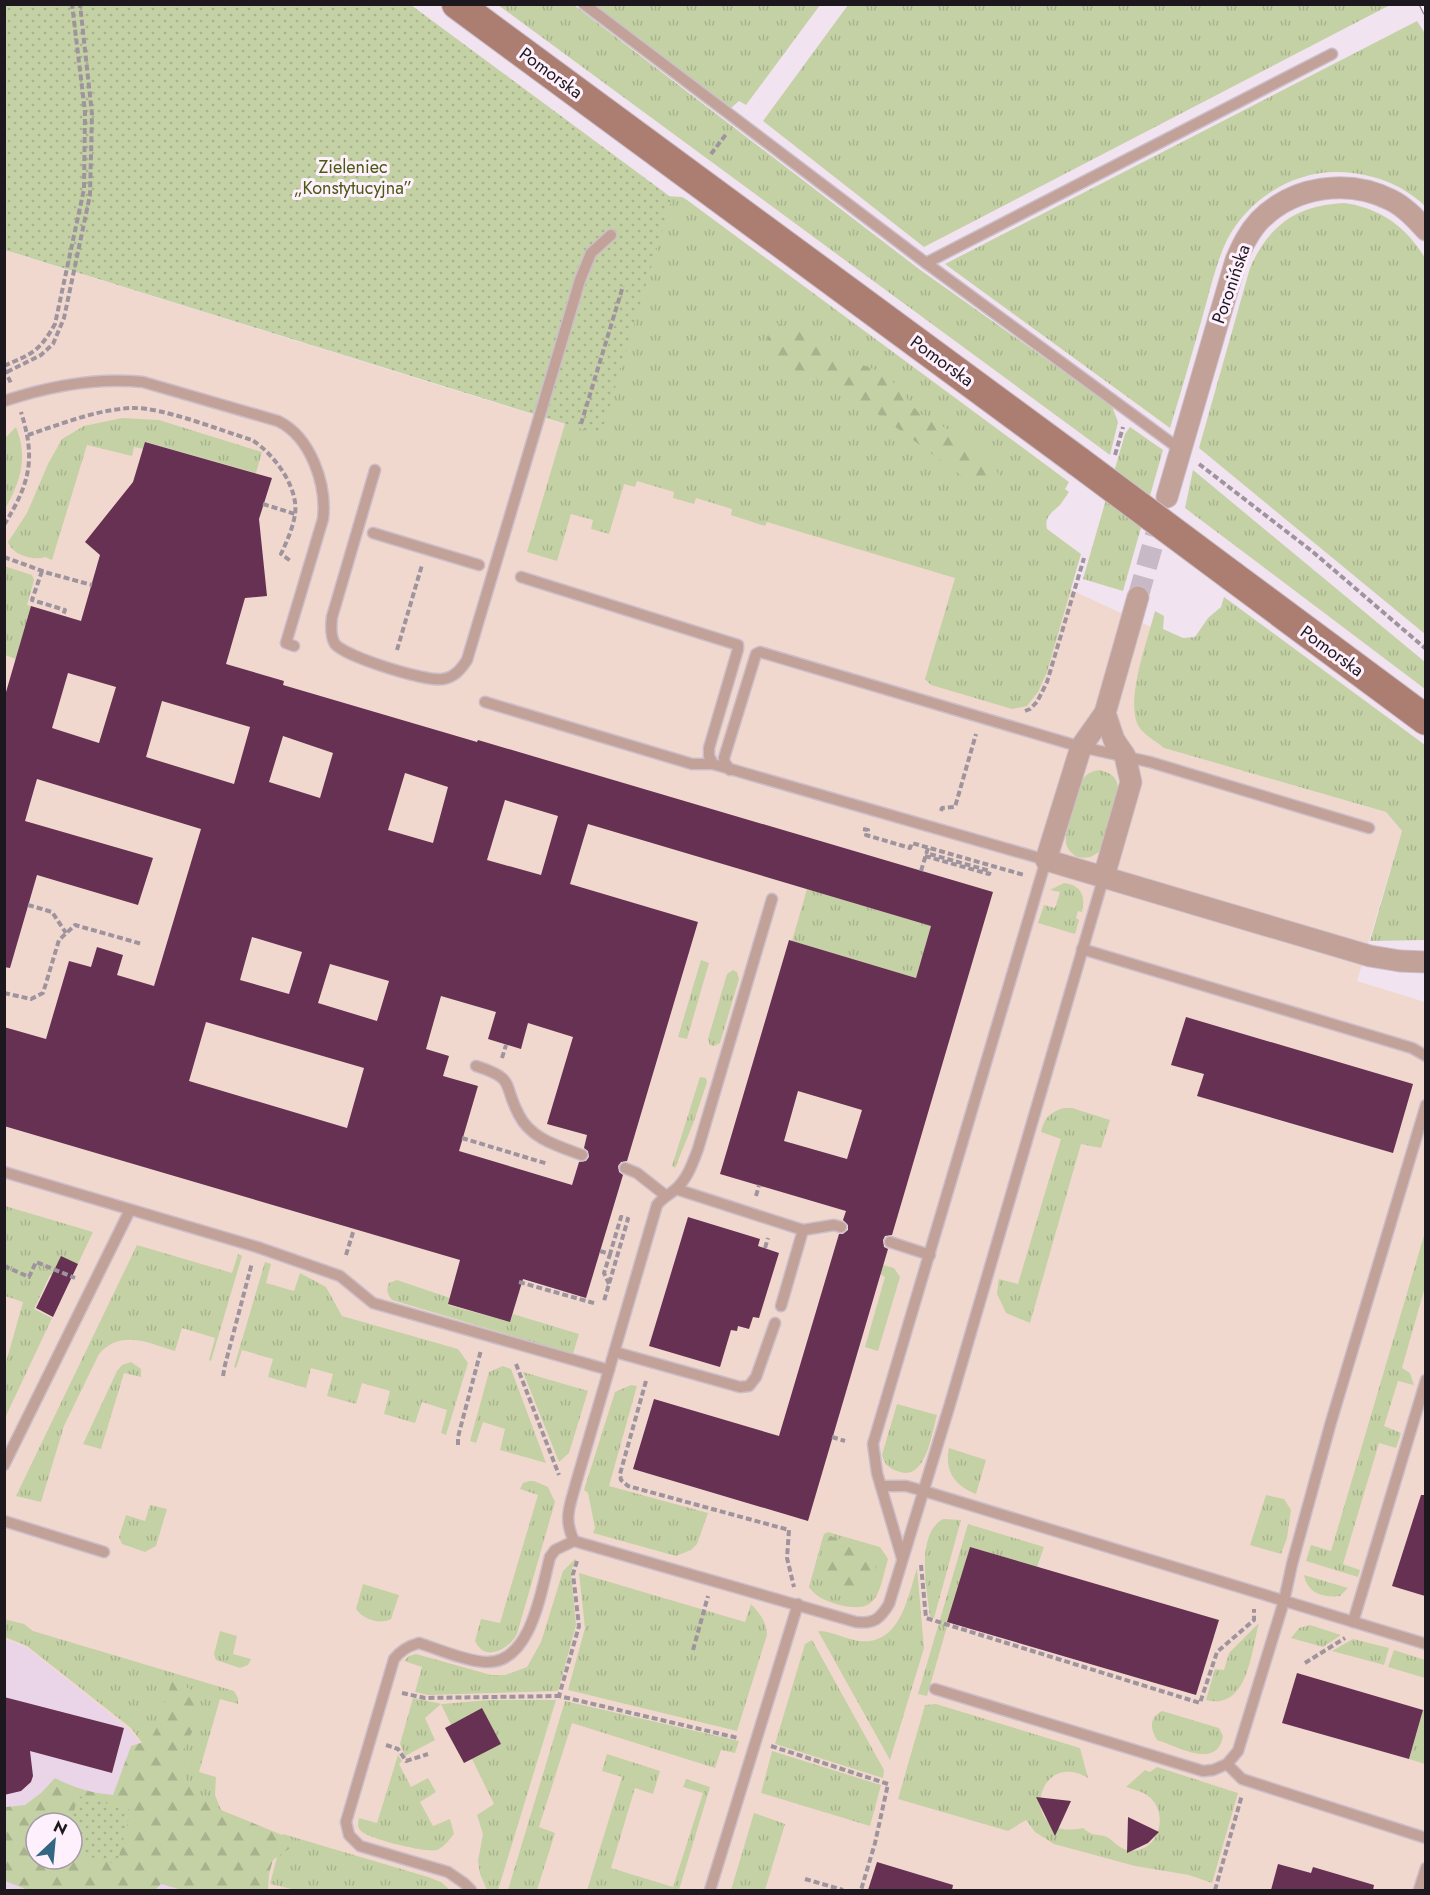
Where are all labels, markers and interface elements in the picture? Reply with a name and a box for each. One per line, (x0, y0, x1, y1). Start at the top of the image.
street label: Pomorska (514, 41, 588, 105)
park label: Zieleniec „Konstytucyjna” (294, 154, 412, 201)
street label: Poronińska (1205, 241, 1257, 327)
street label: Pomorska (905, 329, 979, 393)
street label: Pomorska (1295, 619, 1369, 683)
north arrow (24, 1811, 84, 1871)
text: N (50, 1815, 71, 1841)

